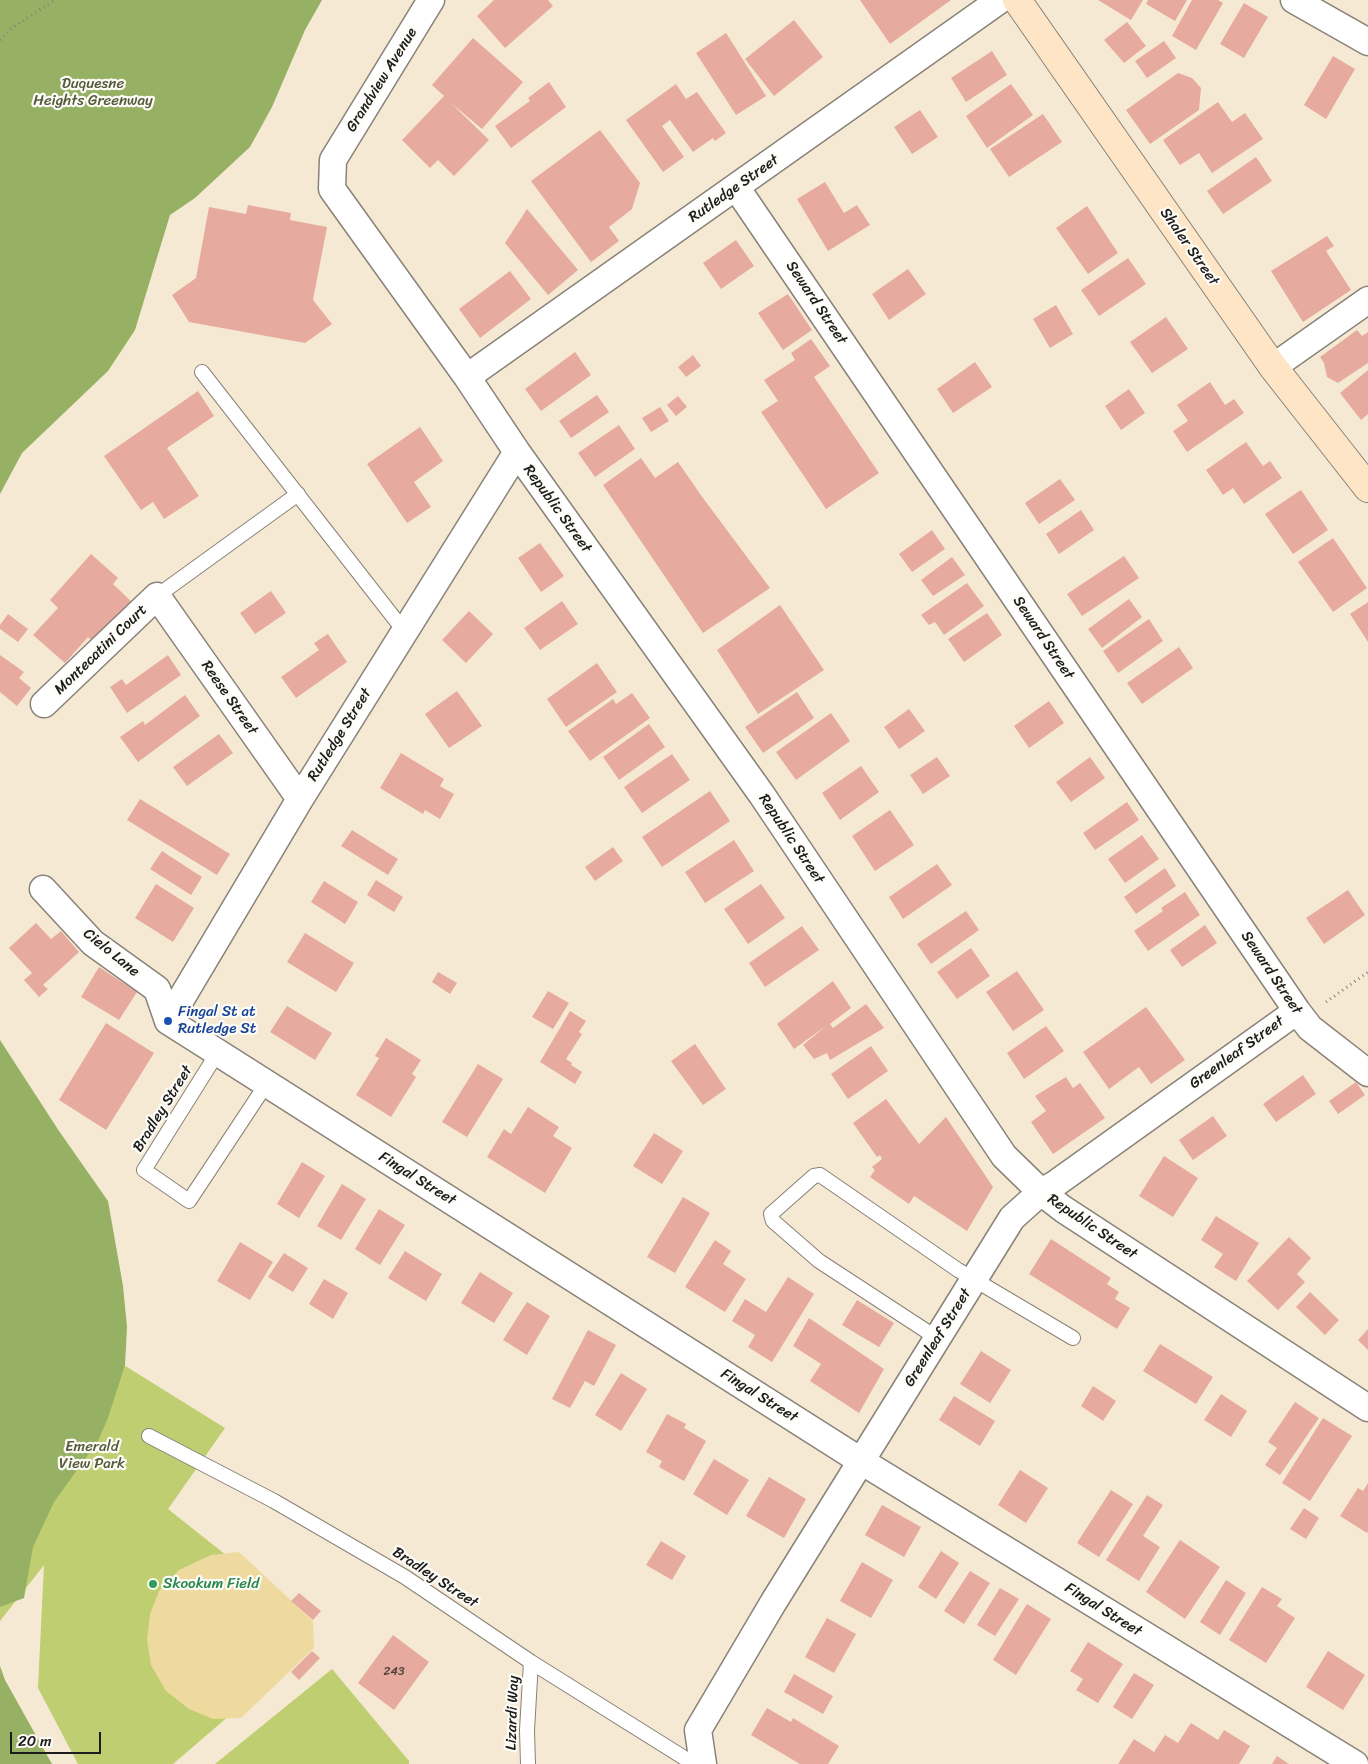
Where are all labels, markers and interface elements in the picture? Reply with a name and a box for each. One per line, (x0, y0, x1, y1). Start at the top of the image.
street label: Grandview Avenue (343, 25, 421, 135)
park label: Duquesne Heights Greenway (33, 75, 153, 110)
street label: Rutledge Street (685, 151, 783, 227)
street label: Shaler Street (1156, 205, 1222, 289)
street label: Seward Street (782, 258, 850, 348)
street label: Republic Street (519, 462, 595, 556)
street label: Seward Street (1009, 593, 1077, 683)
street label: Montecatini Court (51, 601, 151, 699)
street label: Reese Street (197, 658, 261, 738)
street label: Rutledge Street (304, 685, 376, 785)
street label: Republic Street (754, 791, 828, 887)
street label: Cielo Lane (79, 925, 143, 981)
street label: Seward Street (1237, 928, 1305, 1018)
place label: Fingal St at Rutledge St (178, 1003, 256, 1038)
street label: Greenleaf Street (1186, 1013, 1288, 1093)
marker: Fingal St at Rutledge St (162, 1015, 174, 1027)
street label: Bradley Street (129, 1063, 197, 1155)
street label: Fingal Street (375, 1148, 459, 1210)
street label: Republic Street (1044, 1190, 1140, 1264)
street label: Greenleaf Street (901, 1286, 975, 1390)
street label: Fingal Street (717, 1365, 801, 1427)
park label: Emerald View Park (59, 1438, 125, 1473)
street label: Bradley Street (389, 1544, 481, 1612)
place label: Skookum Field (163, 1575, 259, 1593)
marker: Skookum Field (147, 1578, 159, 1590)
street label: Fingal Street (1061, 1579, 1145, 1641)
house number: 243 (383, 1665, 405, 1679)
street label: Lizardi Way (503, 1675, 523, 1751)
scale bar (12, 1722, 104, 1754)
text: 20 m (18, 1728, 52, 1754)

